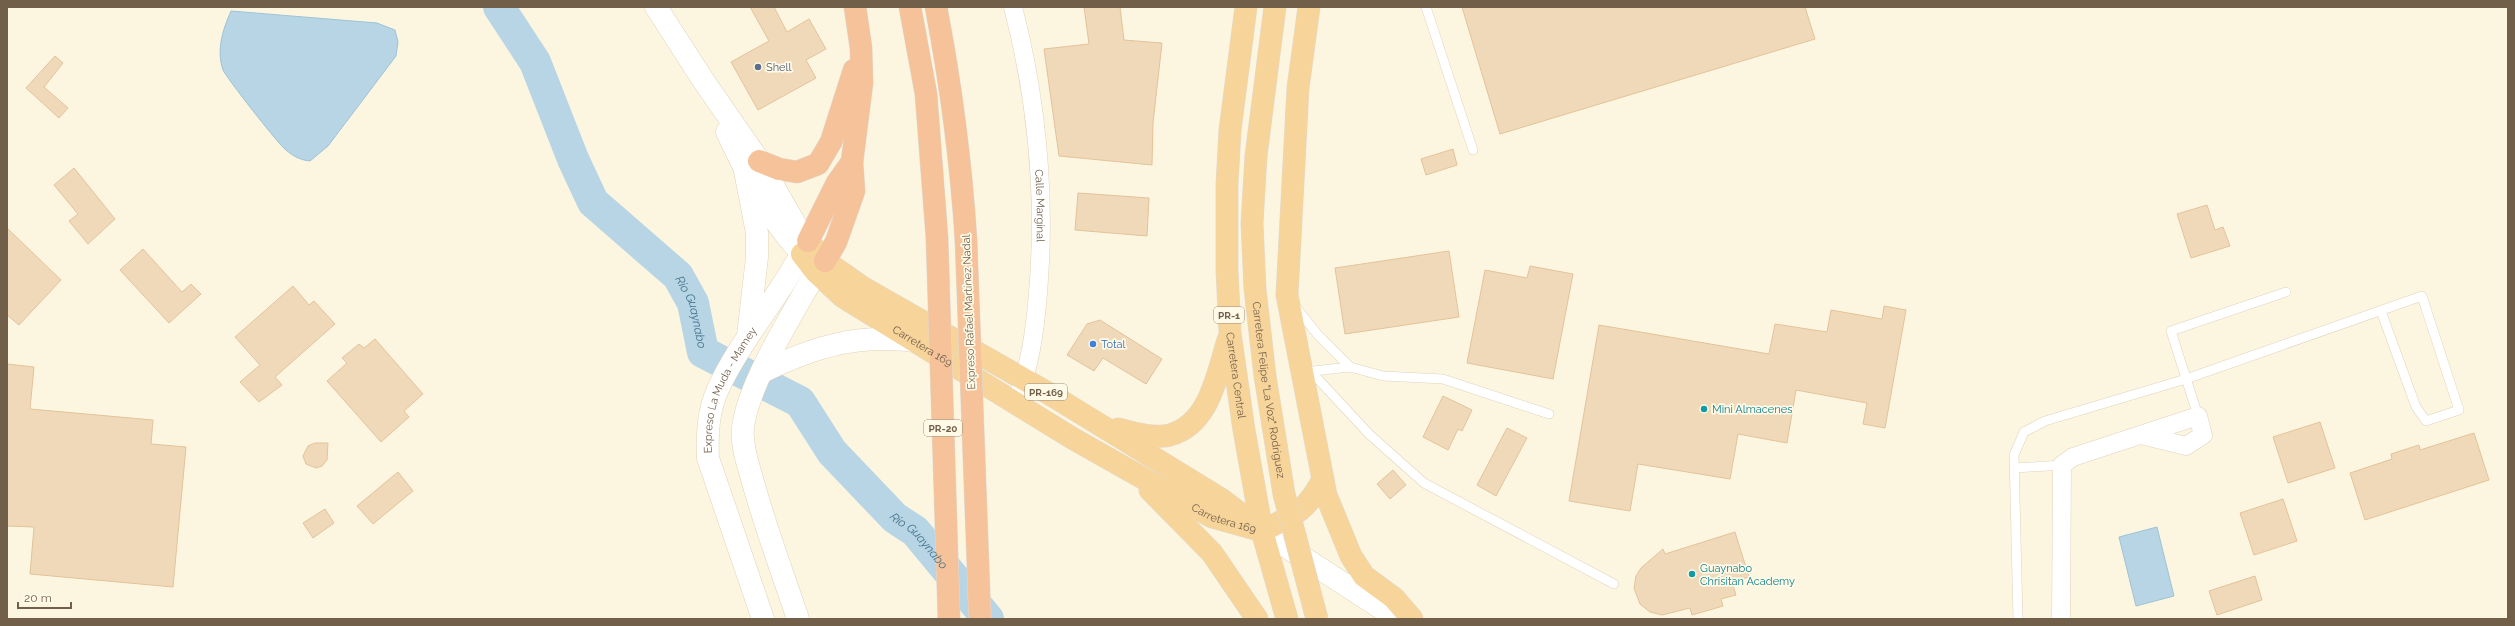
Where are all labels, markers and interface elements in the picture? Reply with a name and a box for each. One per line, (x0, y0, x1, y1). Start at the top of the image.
place label: Shell (766, 61, 792, 74)
marker: Shell (753, 62, 763, 72)
street label: Calle Marginal (1033, 169, 1047, 242)
street label: Expreso Rafael Martínez Nadal (960, 234, 978, 390)
water label: Río Guaynabo (672, 273, 709, 350)
street label: Carretera Felipe "La Voz" Rodríguez (1250, 301, 1288, 480)
road number: PR-1 (1214, 307, 1244, 323)
street label: Carretera 169 (890, 323, 955, 369)
street label: Expreso La Muda - Mamey (701, 324, 759, 453)
street label: Carretera Central (1223, 331, 1249, 419)
place label: Total (1101, 338, 1126, 351)
marker: Total (1088, 339, 1098, 349)
road number: PR-169 (1025, 384, 1067, 400)
place label: Mini Almacenes (1712, 403, 1792, 416)
marker: Mini Almacenes (1699, 404, 1709, 414)
road number: PR-20 (924, 420, 962, 436)
street label: Carretera 169 (1189, 500, 1258, 536)
water label: Río Guaynabo (887, 510, 951, 572)
place label: Guaynabo Chrisitan Academy (1700, 562, 1795, 588)
marker: Guaynabo Chrisitan Academy (1687, 569, 1697, 579)
scale bar (18, 584, 71, 610)
text: 20 m (24, 591, 52, 605)

